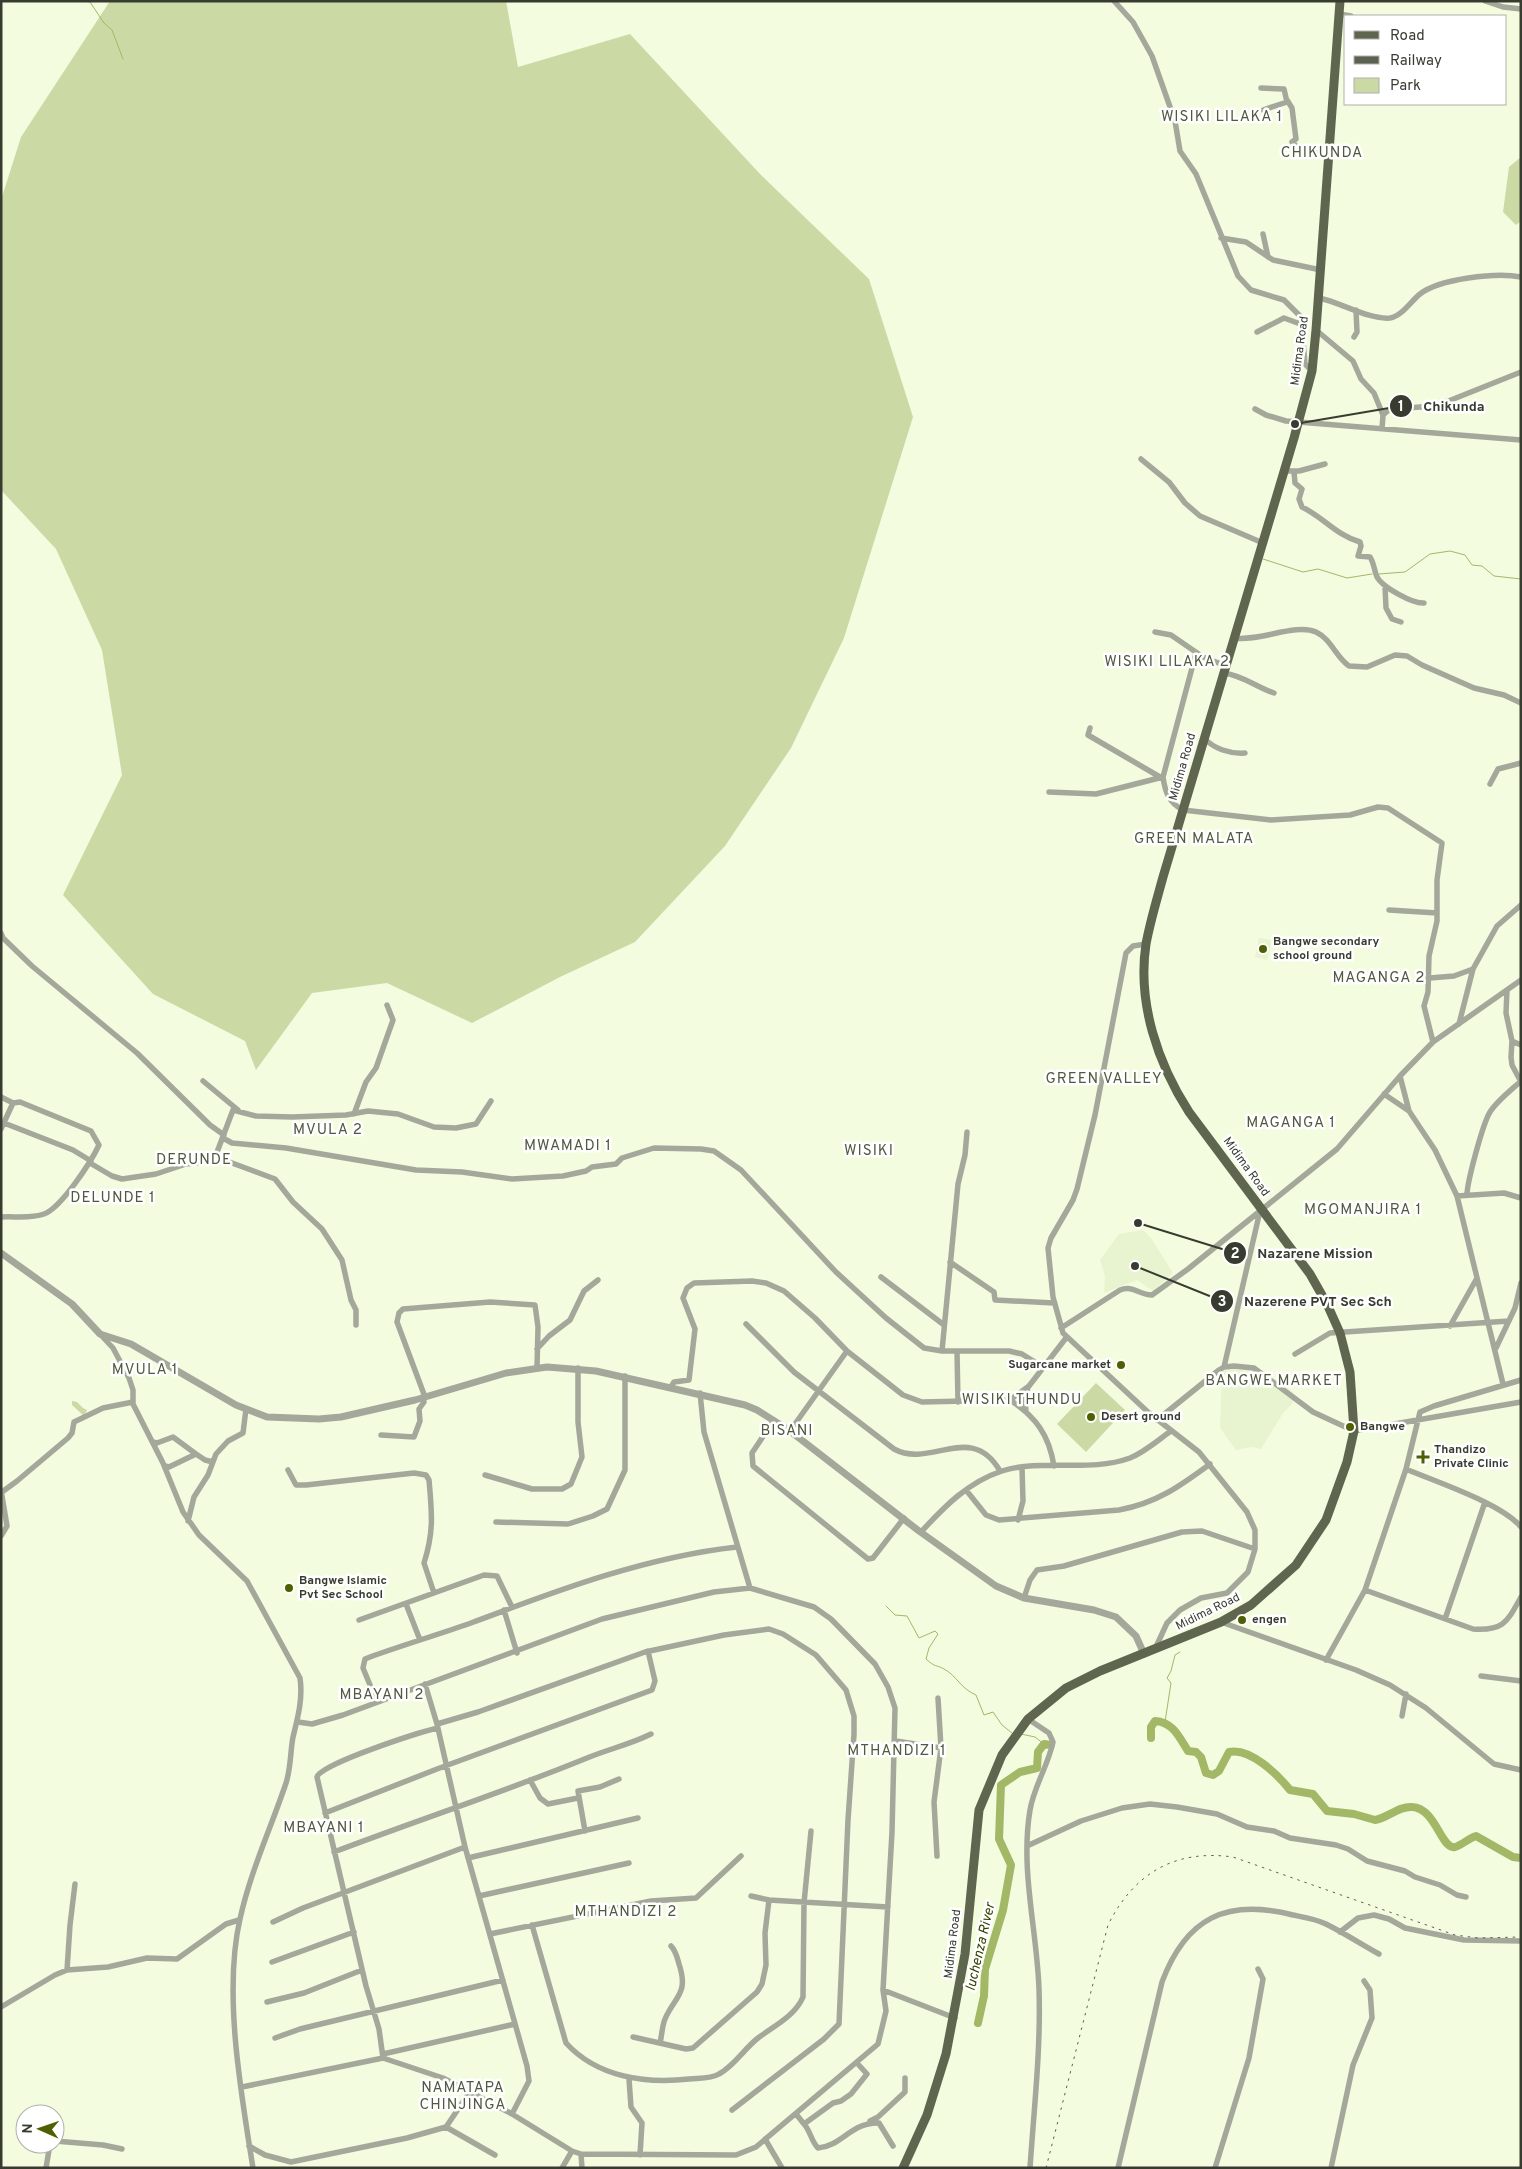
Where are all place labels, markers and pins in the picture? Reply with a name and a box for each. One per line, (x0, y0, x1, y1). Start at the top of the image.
callout: Chikunda (1389, 391, 1495, 420)
place label: Bangwe secondary school ground (1273, 934, 1380, 964)
marker: Bangwe secondary school ground (1257, 943, 1269, 955)
callout: Nazarene Mission (1223, 1238, 1383, 1267)
callout: Nazerene PVT Sec Sch (1209, 1286, 1402, 1315)
place label: Sugarcane market (1008, 1357, 1111, 1373)
marker: Sugarcane market (1115, 1359, 1127, 1371)
place label: Desert ground (1101, 1409, 1181, 1425)
marker: Desert ground (1085, 1411, 1097, 1423)
place label: Bangwe (1360, 1419, 1405, 1435)
marker: Bangwe (1344, 1421, 1356, 1433)
place label: Thandizo Private Clinic (1434, 1442, 1509, 1472)
marker: Thandizo Private Clinic (1416, 1450, 1430, 1464)
place label: Bangwe Islamic Pvt Sec School (299, 1573, 387, 1603)
marker: Bangwe Islamic Pvt Sec School (283, 1582, 295, 1594)
place label: engen (1252, 1612, 1287, 1628)
marker: engen (1236, 1614, 1248, 1626)

